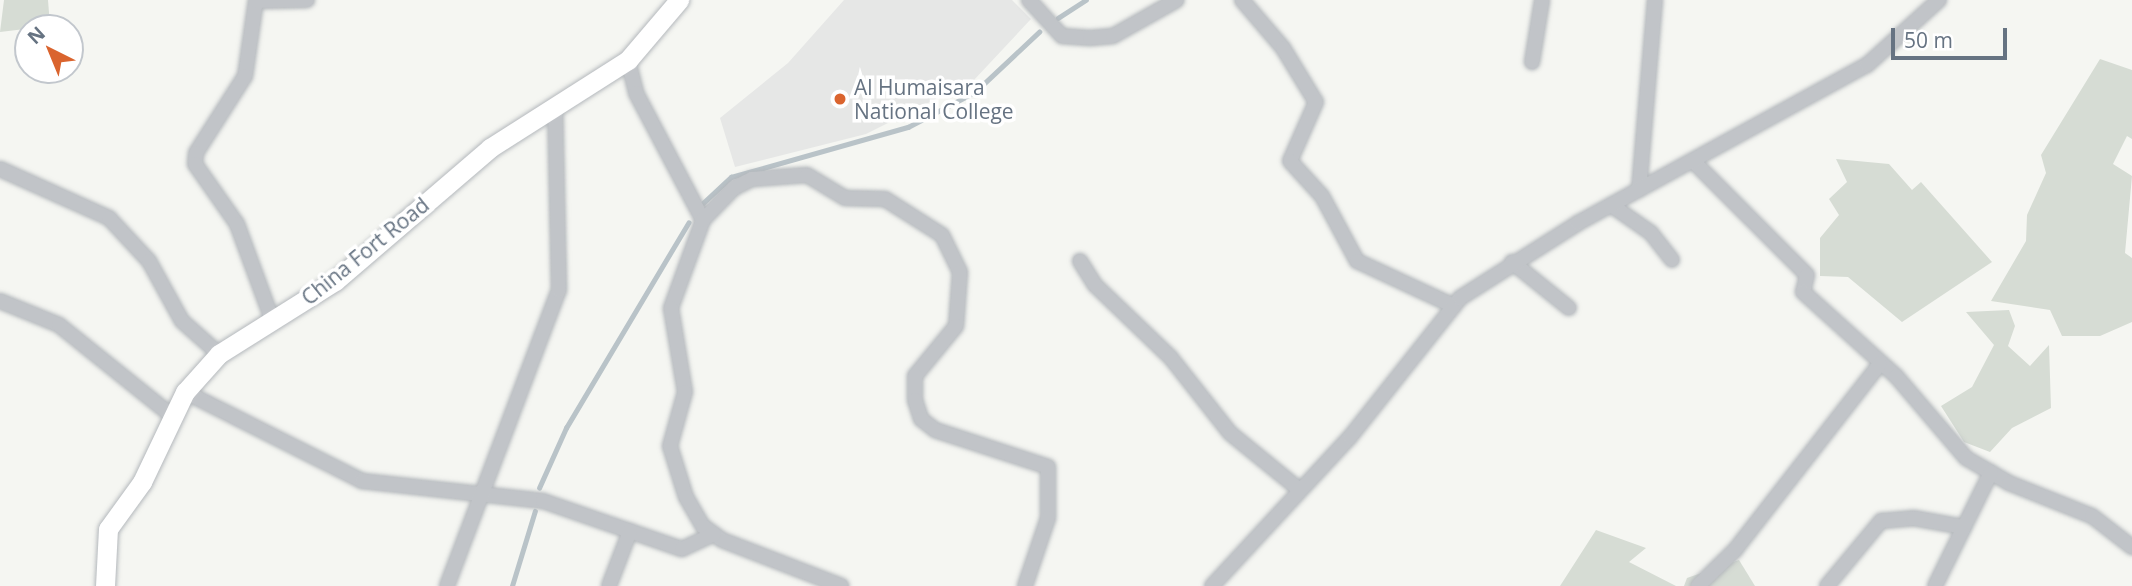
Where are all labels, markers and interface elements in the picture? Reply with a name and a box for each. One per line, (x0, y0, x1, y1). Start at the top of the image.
north arrow (14, 14, 84, 84)
scale bar (1894, 14, 2010, 58)
text: N (22, 20, 51, 50)
text: 50 m (1904, 26, 1953, 54)
place label: Al Humaisara National College (854, 74, 1014, 124)
marker: Al Humaisara National College (832, 91, 848, 107)
street label: China Fort Road (296, 192, 434, 310)

